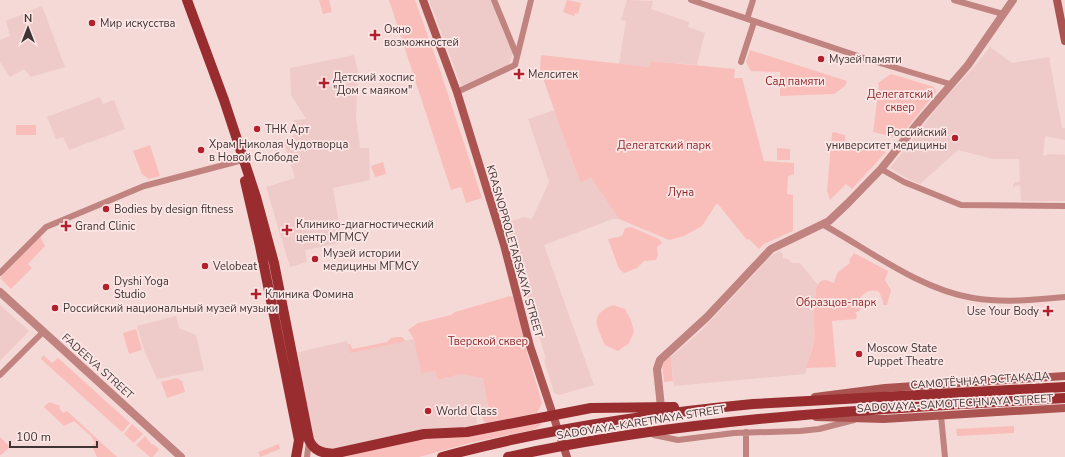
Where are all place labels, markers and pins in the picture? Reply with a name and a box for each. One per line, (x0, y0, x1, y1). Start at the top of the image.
place label: Мир искусства (100, 16, 176, 31)
marker: Мир искусства (87, 18, 97, 28)
place label: Окно возможностей (384, 22, 459, 50)
marker: Окно возможностей (369, 29, 381, 41)
place label: Музей памяти (829, 52, 902, 67)
marker: Музей памяти (816, 54, 826, 64)
place label: Мелситек (528, 67, 578, 82)
marker: Мелситек (513, 68, 525, 80)
place label: Детский хоспис "Дом с маяком" (333, 70, 414, 98)
marker: Детский хоспис "Дом с маяком" (318, 77, 330, 89)
place label: ТНК Арт (265, 122, 309, 137)
marker: ТНК Арт (252, 124, 262, 134)
place label: Российский университет медицины (826, 125, 947, 153)
marker: Российский университет медицины (950, 133, 960, 143)
place label: Храм Николая Чудотворца в Новой Слободе (209, 137, 348, 165)
marker: Храм Николая Чудотворца в Новой Слободе (196, 145, 206, 155)
place label: Bodies by design fitness (114, 202, 234, 217)
marker: Bodies by design fitness (101, 204, 111, 214)
place label: Клинико-диагностический центр МГМСУ (296, 217, 434, 245)
place label: Grand Clinic (75, 219, 135, 234)
marker: Grand Clinic (60, 220, 72, 232)
marker: Клинико-диагностический центр МГМСУ (281, 224, 293, 236)
place label: Музей истории медицины МГМСУ (323, 246, 420, 274)
marker: Музей истории медицины МГМСУ (310, 254, 320, 264)
place label: Velobeat (212, 259, 257, 274)
marker: Velobeat (200, 261, 210, 271)
place label: Dyshi Yoga Studio (114, 274, 169, 302)
marker: Dyshi Yoga Studio (101, 282, 111, 292)
place label: Клиника Фомина (265, 287, 354, 302)
marker: Клиника Фомина (250, 288, 262, 300)
place label: Российский национальный музей музыки (63, 301, 278, 316)
marker: Российский национальный музей музыки (50, 303, 60, 313)
place label: Use Your Body (967, 304, 1039, 319)
marker: Use Your Body (1042, 305, 1054, 317)
place label: Moscow State Puppet Theatre (867, 341, 944, 369)
marker: Moscow State Puppet Theatre (854, 349, 864, 359)
place label: World Class (436, 404, 497, 419)
marker: World Class (423, 406, 433, 416)

